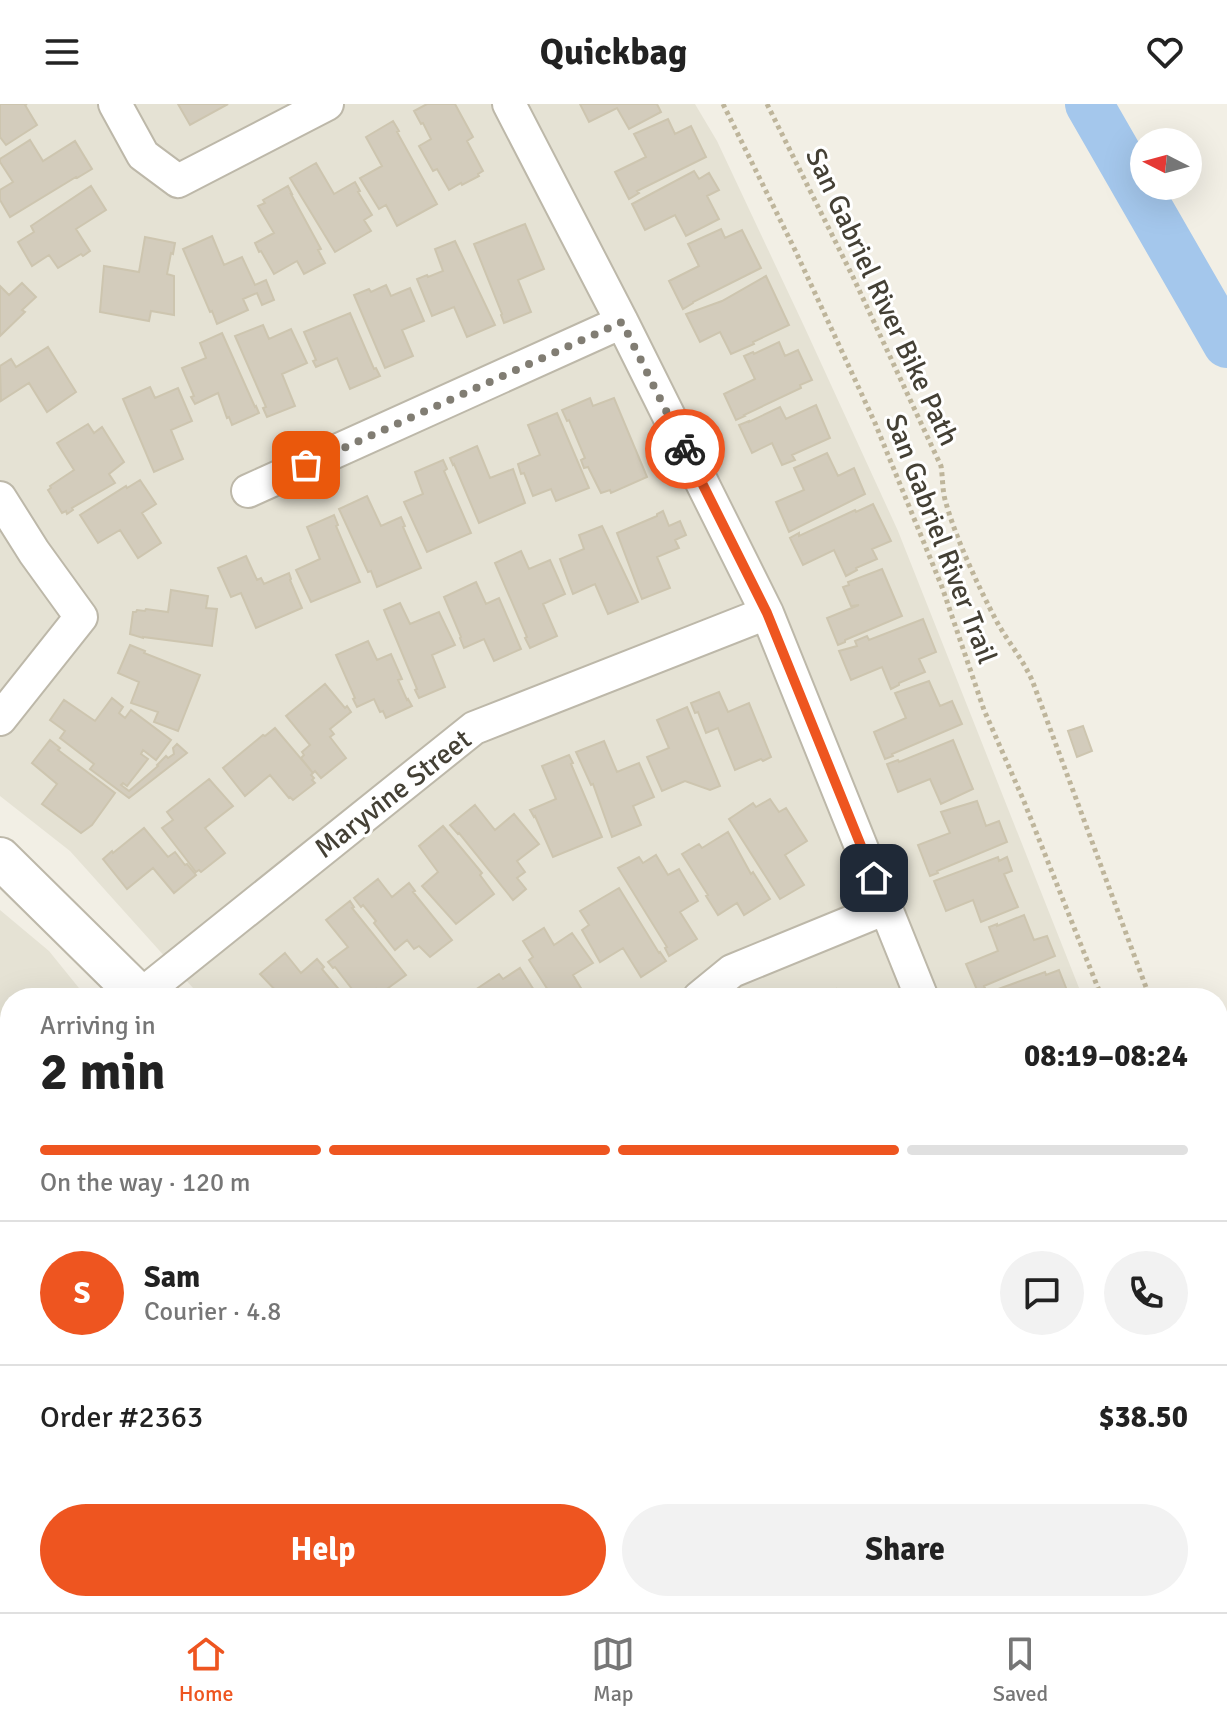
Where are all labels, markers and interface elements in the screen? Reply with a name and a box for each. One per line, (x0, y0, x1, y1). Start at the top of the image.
icon: menu (40, 30, 84, 74)
text: Quickbag (540, 30, 687, 75)
icon: heart (1143, 30, 1187, 74)
north arrow (1130, 128, 1202, 200)
map controls (1130, 128, 1202, 200)
street label: San Gabriel River Bike Path (798, 143, 966, 451)
courier (645, 409, 725, 489)
street label: San Gabriel River Trail (878, 409, 1004, 669)
icon: bike (663, 427, 707, 471)
pin (272, 431, 340, 499)
icon: bag (284, 443, 328, 487)
street label: Maryvine Street (308, 722, 478, 866)
pin (840, 844, 908, 912)
icon: home (852, 856, 896, 900)
text: Arriving in (40, 1010, 156, 1042)
text: 08:19–08:24 (1024, 1038, 1188, 1075)
text: 2 min (40, 1040, 166, 1104)
text: On the way · 120 m (40, 1167, 250, 1199)
button: chat (1000, 1251, 1084, 1335)
button: phone (1104, 1251, 1188, 1335)
text: Sam (144, 1259, 200, 1296)
text: S (74, 1275, 90, 1312)
text: Courier · 4.8 (144, 1296, 281, 1328)
text: Order #2363 (40, 1399, 203, 1436)
text: $38.50 (1098, 1399, 1188, 1436)
button: Help (40, 1504, 606, 1596)
button: Share (622, 1504, 1188, 1596)
tab: Home (179, 1632, 234, 1707)
tab: Map (591, 1632, 635, 1707)
tab: Saved (993, 1632, 1048, 1707)

